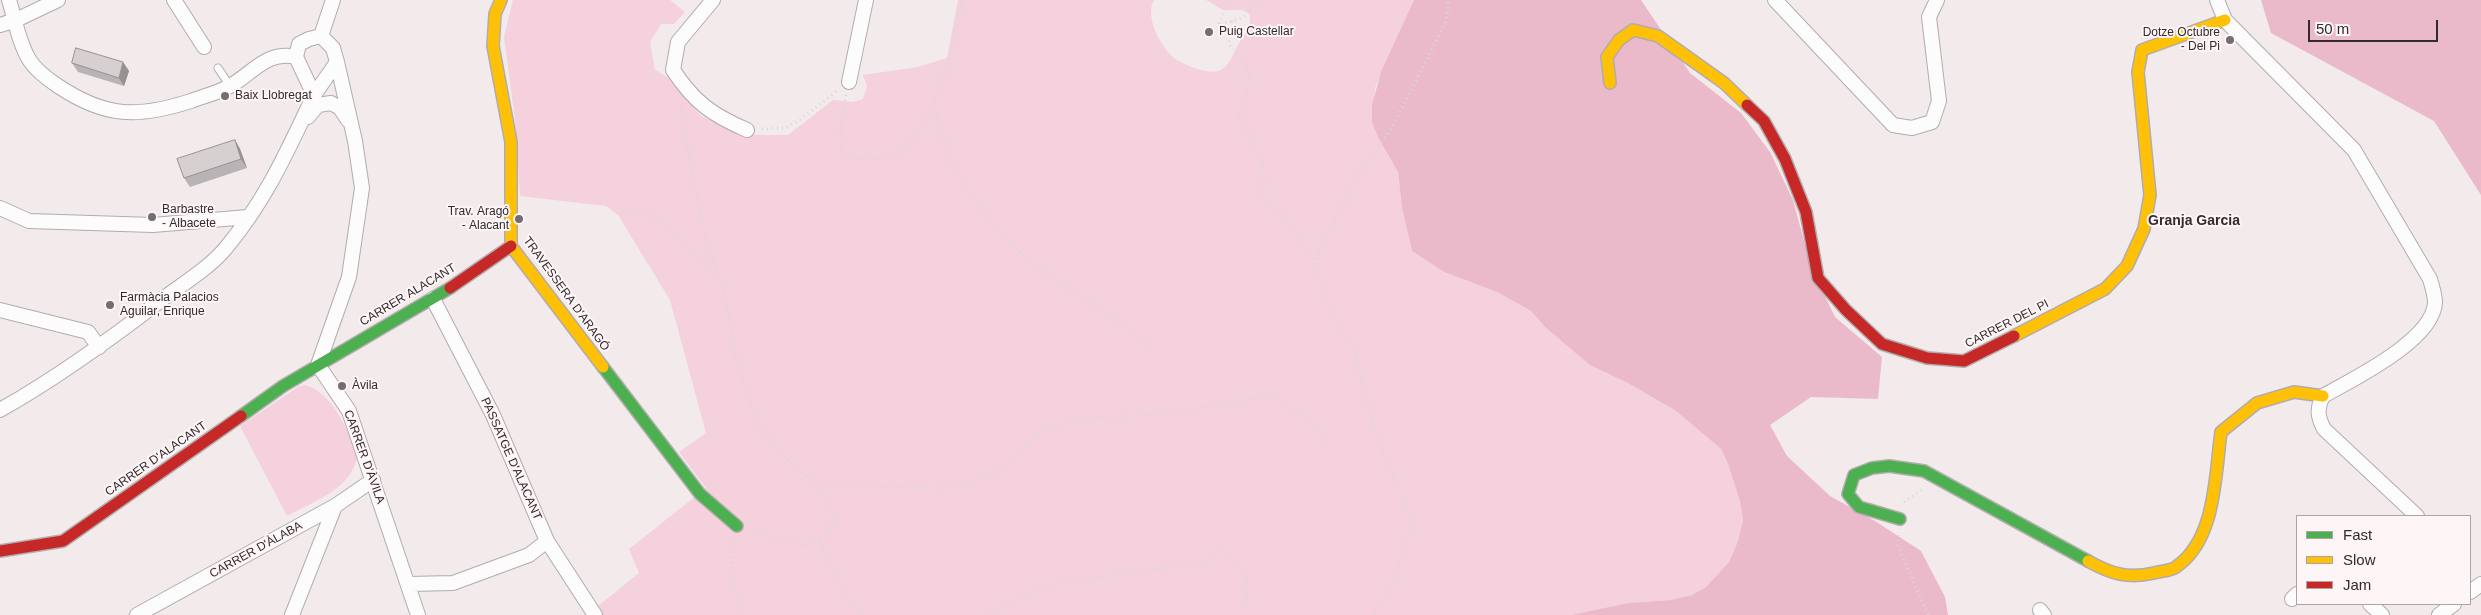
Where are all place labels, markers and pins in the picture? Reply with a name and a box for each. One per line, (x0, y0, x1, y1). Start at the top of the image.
place label: Puig Castellar (1219, 25, 1294, 39)
marker: Puig Castellar (1203, 26, 1215, 38)
place label: Dotze Octubre - Del Pi (2143, 26, 2220, 54)
marker: Dotze Octubre - Del Pi (2224, 34, 2236, 46)
place label: Baix Llobregat (235, 89, 312, 103)
marker: Baix Llobregat (219, 90, 231, 102)
place label: Barbastre - Albacete (162, 203, 216, 231)
place label: Trav. Aragó - Alacant (448, 205, 509, 233)
marker: Barbastre - Albacete (146, 211, 158, 223)
marker: Trav. Aragó - Alacant (513, 213, 525, 225)
place label: Farmàcia Palacios Aguilar, Enrique (120, 291, 219, 319)
marker: Farmàcia Palacios Aguilar, Enrique (104, 299, 116, 311)
place label: Àvila (352, 379, 378, 393)
marker: Àvila (336, 380, 348, 392)

